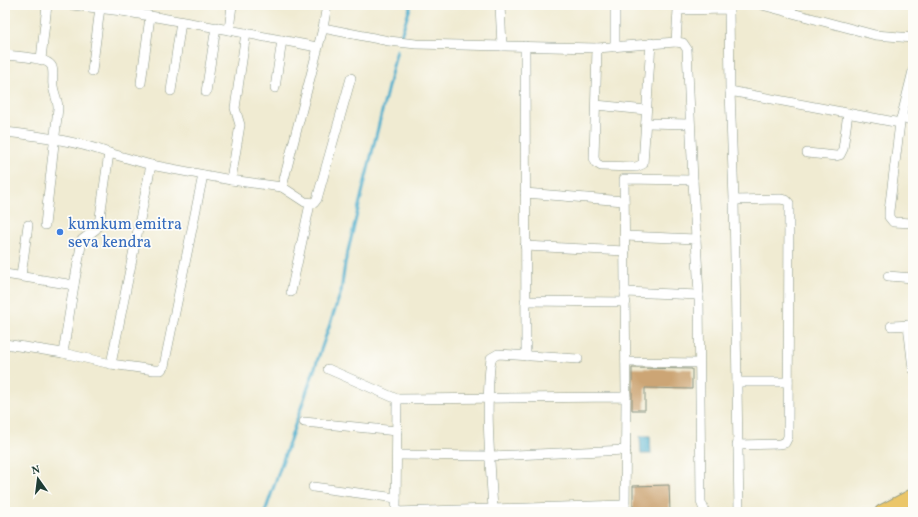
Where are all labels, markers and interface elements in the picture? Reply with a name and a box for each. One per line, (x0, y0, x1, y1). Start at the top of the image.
place label: kumkum emitra seva kendra (68, 214, 182, 254)
marker: kumkum emitra seva kendra (55, 227, 65, 237)
north arrow (18, 459, 58, 499)
text: N (30, 463, 42, 479)

